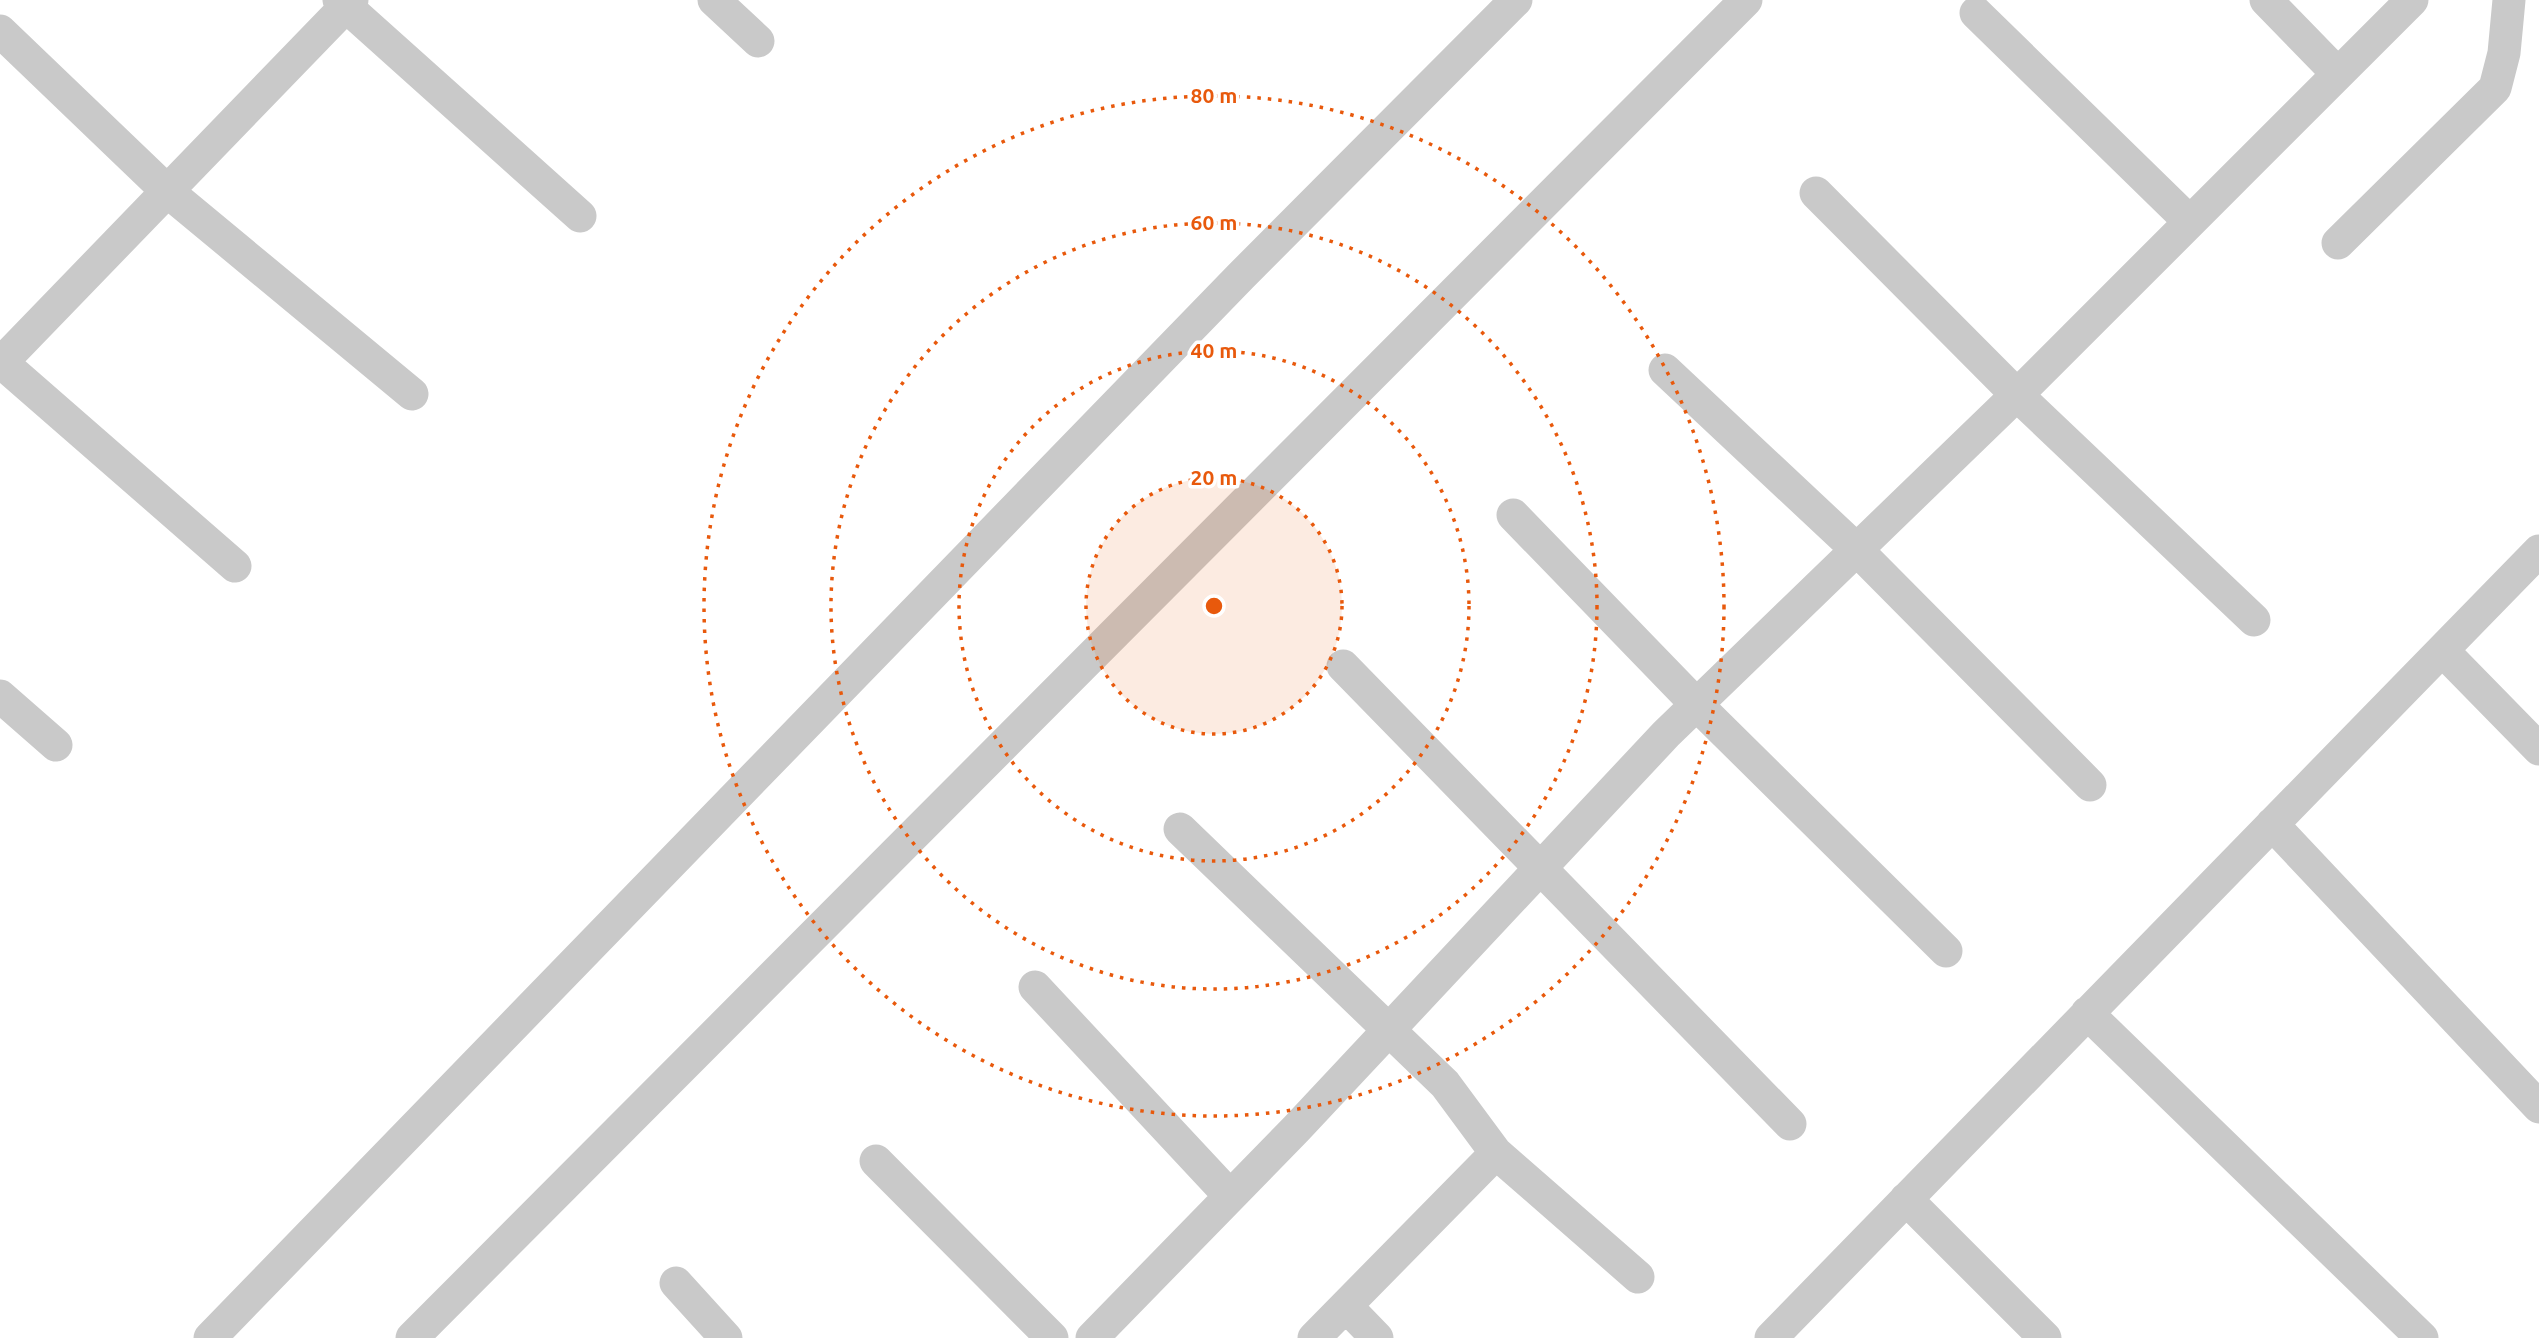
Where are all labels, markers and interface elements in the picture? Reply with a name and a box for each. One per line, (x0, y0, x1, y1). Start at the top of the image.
text: 80 m (1191, 83, 1237, 107)
text: 60 m (1191, 210, 1237, 234)
text: 40 m (1191, 338, 1237, 362)
text: 20 m (1191, 465, 1237, 489)
centre of rings (1202, 594, 1226, 618)

